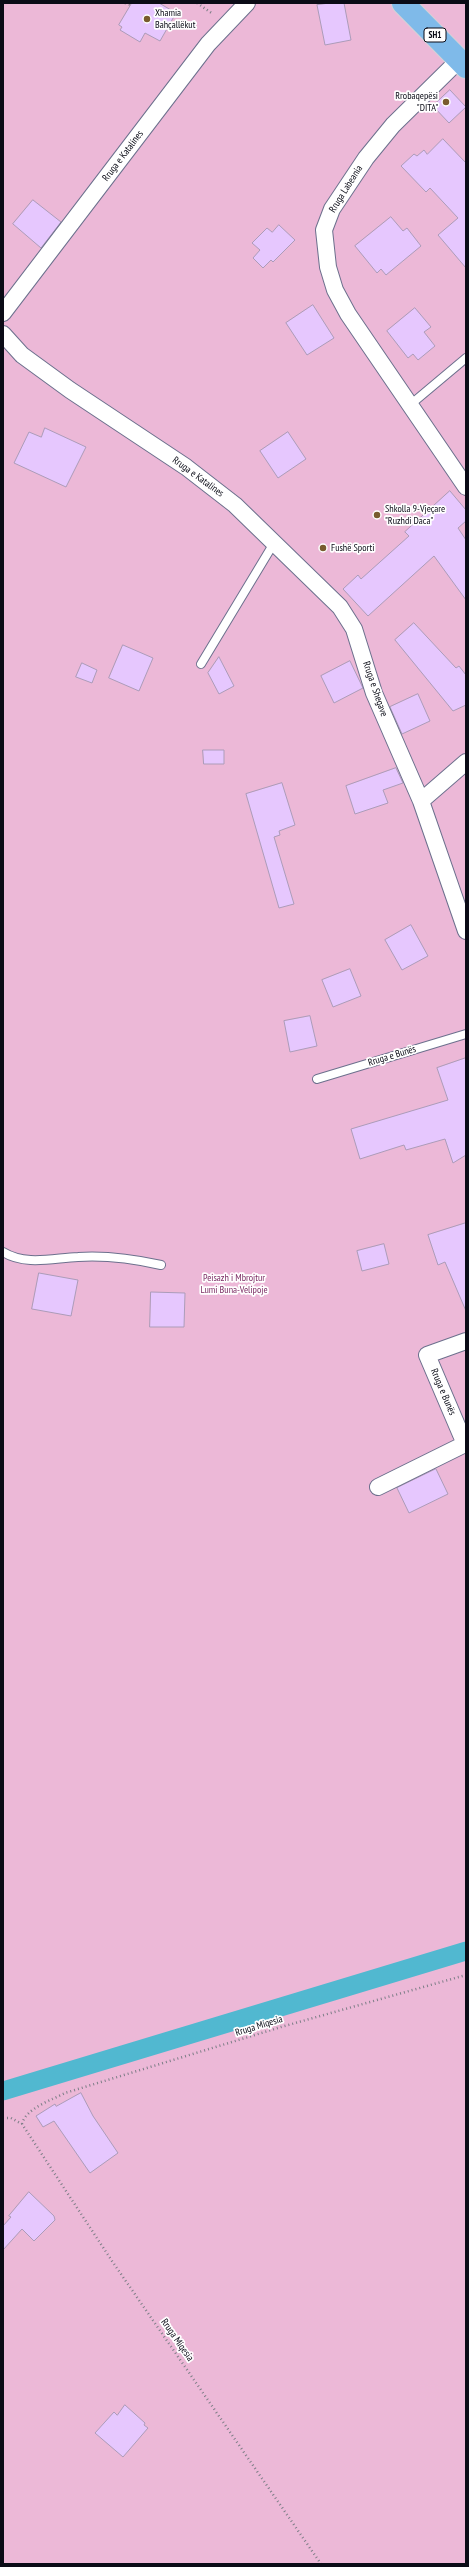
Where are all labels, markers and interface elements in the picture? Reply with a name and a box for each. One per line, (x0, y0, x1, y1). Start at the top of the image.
place label: Xhamia Bahçallëkut (155, 7, 195, 30)
marker: Xhamia Bahçallëkut (142, 14, 152, 24)
road number: SH1 (424, 28, 446, 42)
place label: Rrobaqepësi "DITA" (395, 90, 438, 114)
marker: Rrobaqepësi "DITA" (441, 97, 451, 107)
street label: Rruga e Katalines (100, 128, 146, 184)
street label: Rruga Labeania (327, 163, 365, 215)
street label: Rruga e Katalines (170, 454, 226, 500)
place label: Shkolla 9-Vjeçare "Ruzhdi Daca" (385, 503, 445, 526)
marker: Shkolla 9-Vjeçare "Ruzhdi Daca" (372, 510, 382, 520)
place label: Fushë Sporti (331, 542, 374, 554)
marker: Fushë Sporti (318, 543, 328, 553)
street label: Rruga e Shegave (360, 660, 390, 718)
street label: Rruga e Bunës (367, 1043, 417, 1069)
park label: Peisazh i Mbrojtur Lumi Buna-Velipoje (200, 1272, 268, 1296)
street label: Rruga e Bunës (428, 1367, 458, 1417)
street label: Rruga Miqesia (234, 2013, 284, 2039)
street label: Rruga Miqesia (158, 2317, 196, 2363)

